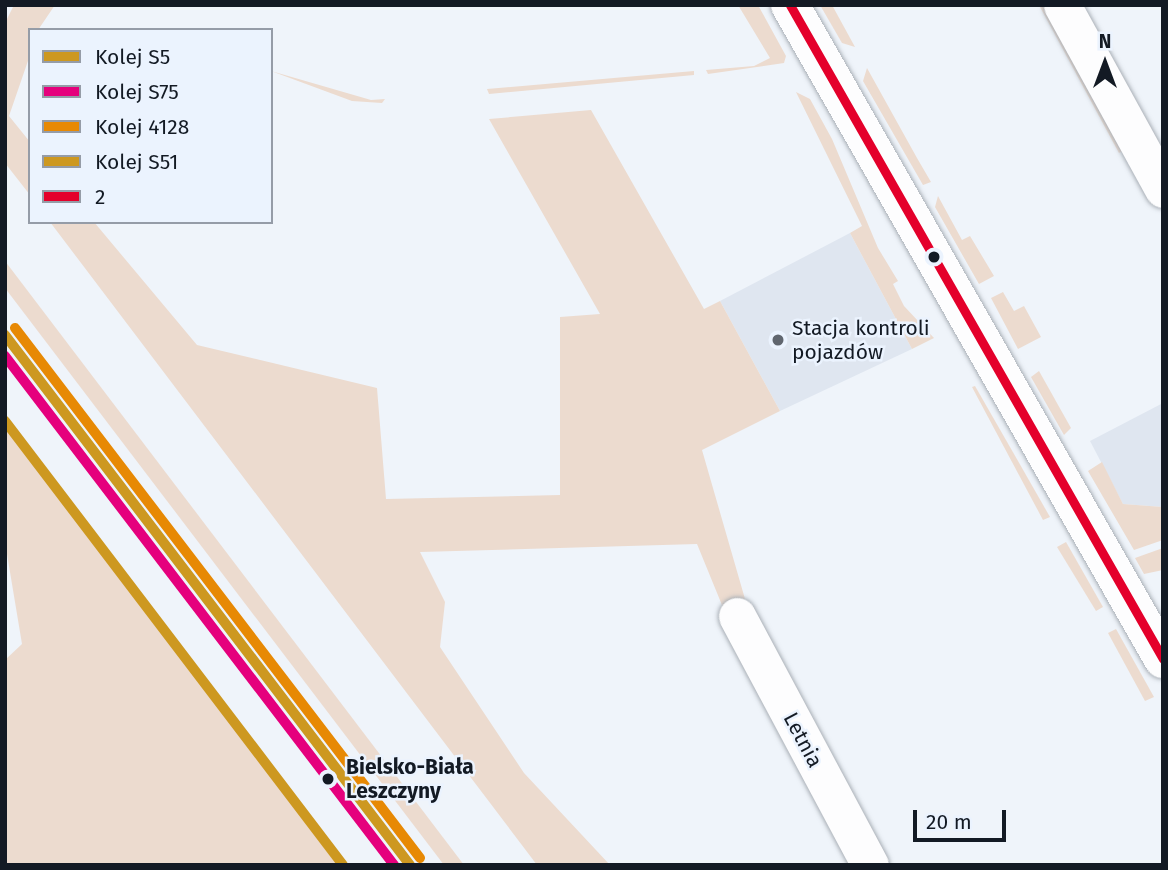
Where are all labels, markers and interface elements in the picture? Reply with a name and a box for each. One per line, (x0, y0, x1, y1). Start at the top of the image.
legend (28, 28, 273, 224)
north arrow (1070, 28, 1140, 98)
text: N (1099, 30, 1111, 53)
text: Kolej S5 (95, 44, 170, 70)
text: Kolej S75 (95, 79, 179, 105)
text: Kolej 4128 (95, 114, 189, 140)
text: Kolej S51 (95, 149, 178, 175)
text: 2 (95, 184, 105, 210)
unlabelled marker (927, 250, 941, 264)
place label: Stacja kontroli pojazdów (792, 315, 930, 365)
marker: Stacja kontroli pojazdów (770, 332, 786, 348)
street label: Letnia (778, 708, 828, 772)
place label: Bielsko-Biała Leszczyny (346, 754, 474, 804)
marker: Bielsko-Biała Leszczyny (317, 768, 339, 790)
scale bar (916, 796, 1009, 840)
text: 20 m (926, 809, 972, 835)

